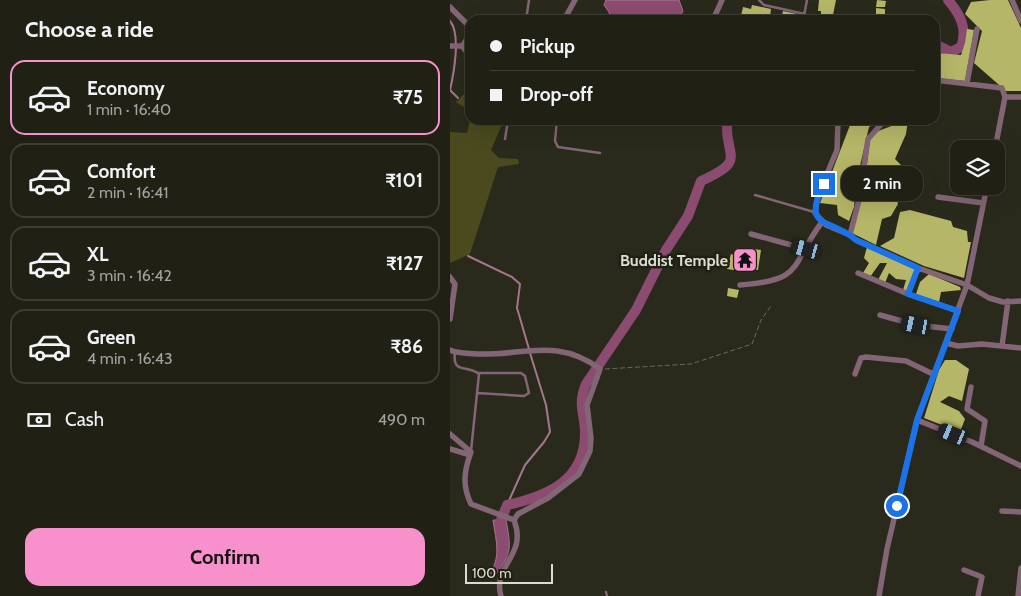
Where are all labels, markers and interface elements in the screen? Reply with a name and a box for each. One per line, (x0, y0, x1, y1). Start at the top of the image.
text: Choose a ride (25, 16, 154, 43)
text: Pickup (520, 35, 575, 58)
icon: car (27, 75, 72, 120)
text: Economy (87, 77, 165, 100)
text: Drop-off (520, 83, 593, 106)
text: ₹75 (393, 86, 423, 109)
text: 1 min · 16:40 (87, 100, 171, 119)
map controls (950, 140, 1005, 195)
button: layers (950, 140, 1005, 195)
icon: car (27, 158, 72, 203)
text: Comfort (87, 160, 156, 183)
callout: 2 min (842, 166, 924, 202)
text: ₹101 (385, 169, 423, 192)
route end (813, 173, 835, 195)
text: 2 min (863, 174, 901, 193)
text: 2 min · 16:41 (87, 183, 168, 202)
car (789, 238, 822, 260)
icon: car (27, 241, 72, 286)
text: XL (87, 243, 108, 266)
temple icon: Buddist Temple (732, 247, 758, 273)
place label: Buddist Temple (620, 251, 728, 270)
text: ₹127 (386, 252, 423, 275)
text: 3 min · 16:42 (87, 266, 172, 285)
car (899, 315, 932, 335)
icon: car (27, 324, 72, 369)
text: Green (87, 326, 136, 349)
text: ₹86 (390, 335, 423, 358)
text: 4 min · 16:43 (87, 349, 173, 368)
icon: cash (25, 406, 53, 434)
text: Cash (65, 408, 104, 431)
text: 490 m (378, 410, 425, 429)
car (936, 421, 969, 447)
route start (886, 495, 908, 517)
button: Confirm (25, 528, 425, 586)
scale bar (465, 561, 552, 584)
text: 100 m (472, 564, 512, 582)

